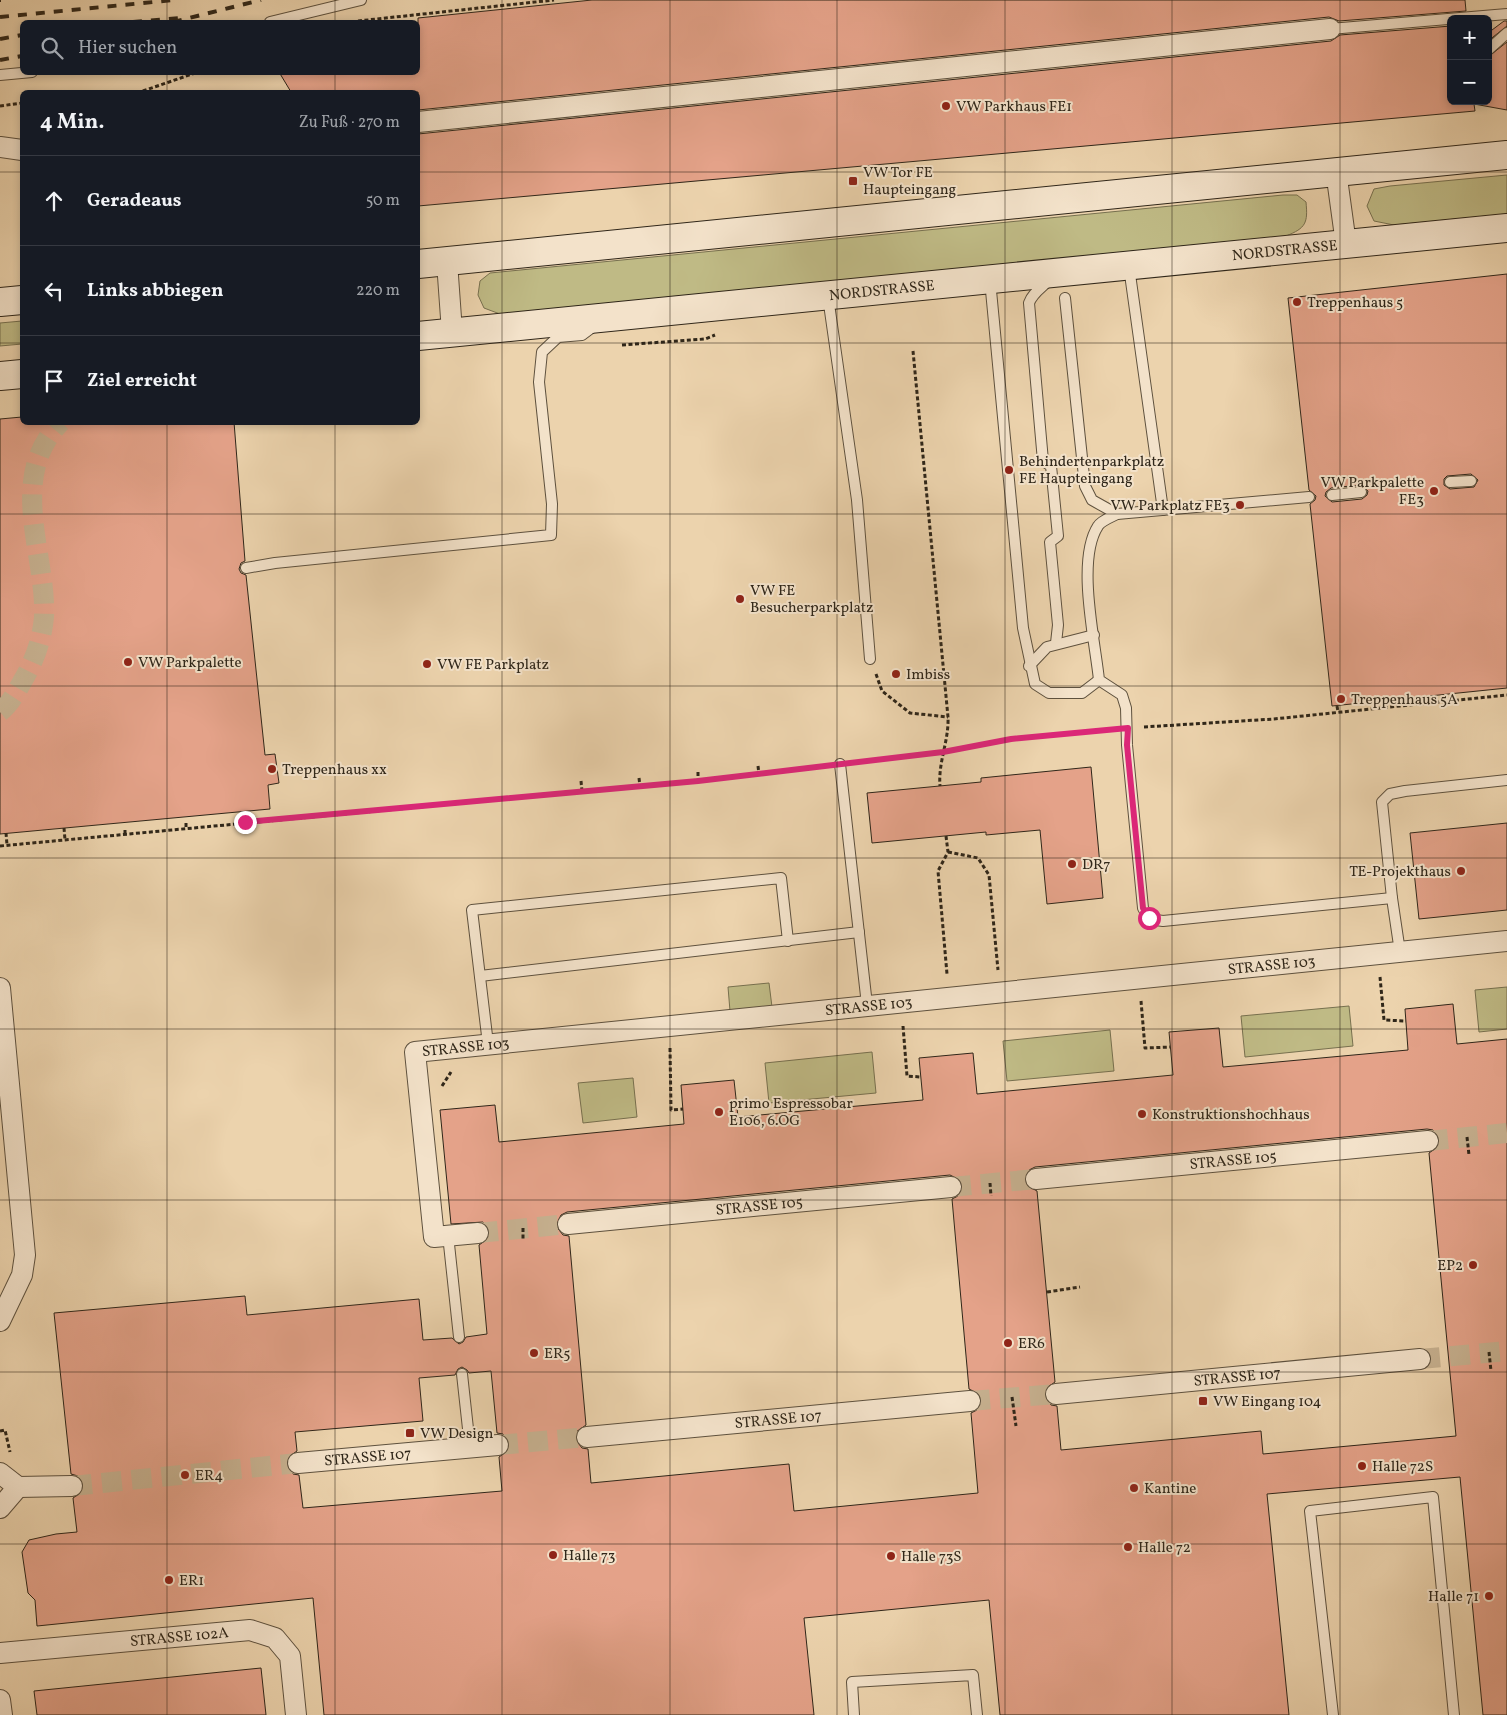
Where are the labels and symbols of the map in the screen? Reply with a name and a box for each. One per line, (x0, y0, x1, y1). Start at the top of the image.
place label: VW Parkhaus FE1 (956, 97, 1072, 118)
marker: VW Parkhaus FE1 (940, 100, 952, 112)
place label: VW Tor FE Haupteingang (863, 163, 957, 201)
marker: VW Tor FE Haupteingang (847, 175, 859, 187)
street label: NORDSTRASSE (1231, 236, 1339, 267)
street label: NORDSTRASSE (828, 276, 936, 307)
place label: Treppenhaus 5 (1307, 293, 1403, 314)
marker: Treppenhaus 5 (1291, 296, 1303, 308)
place label: Behindertenparkplatz FE Haupteingang (1019, 452, 1164, 490)
marker: Behindertenparkplatz FE Haupteingang (1003, 464, 1015, 476)
place label: VW Parkpalette FE3 (1320, 473, 1424, 511)
marker: VW Parkpalette FE3 (1428, 485, 1440, 497)
place label: VW Parkplatz FE3 (1110, 496, 1230, 517)
marker: VW Parkplatz FE3 (1234, 499, 1246, 511)
place label: VW FE Besucherparkplatz (750, 581, 873, 619)
marker: VW FE Besucherparkplatz (734, 593, 746, 605)
place label: VW Parkpalette (138, 653, 242, 674)
place label: VW FE Parkplatz (437, 655, 549, 676)
marker: VW Parkpalette (122, 656, 134, 668)
marker: VW FE Parkplatz (421, 658, 433, 670)
place label: Imbiss (906, 665, 950, 686)
marker: Imbiss (890, 668, 902, 680)
place label: Treppenhaus 5A (1351, 690, 1458, 711)
marker: Treppenhaus 5A (1335, 693, 1347, 705)
place label: Treppenhaus xx (282, 760, 387, 781)
marker: Treppenhaus xx (266, 763, 278, 775)
route end (234, 811, 257, 834)
place label: DR7 (1082, 855, 1111, 876)
marker: DR7 (1066, 858, 1078, 870)
place label: TE-Projekthaus (1349, 862, 1451, 883)
marker: TE-Projekthaus (1455, 865, 1467, 877)
route start (1138, 907, 1161, 930)
street label: STRASSE 103 (1227, 952, 1316, 981)
street label: STRASSE 103 (824, 993, 913, 1022)
street label: STRASSE 103 (421, 1033, 510, 1063)
place label: primo Espressobar E106, 6.OG (729, 1094, 853, 1132)
place label: Konstruktionshochhaus (1152, 1105, 1310, 1126)
marker: primo Espressobar E106, 6.OG (713, 1106, 725, 1118)
marker: Konstruktionshochhaus (1136, 1108, 1148, 1120)
street label: STRASSE 105 (1189, 1147, 1278, 1176)
street label: STRASSE 105 (715, 1192, 804, 1222)
place label: EP2 (1437, 1256, 1463, 1277)
marker: EP2 (1467, 1259, 1479, 1271)
place label: ER6 (1018, 1334, 1045, 1355)
marker: ER6 (1002, 1337, 1014, 1349)
place label: ER5 (544, 1344, 571, 1365)
marker: ER5 (528, 1347, 540, 1359)
street label: STRASSE 107 (1193, 1363, 1282, 1393)
place label: VW Eingang 104 (1213, 1392, 1322, 1413)
marker: VW Eingang 104 (1197, 1395, 1209, 1407)
street label: STRASSE 107 (734, 1406, 823, 1435)
place label: VW Design (420, 1424, 494, 1445)
marker: VW Design (404, 1427, 416, 1439)
street label: STRASSE 107 (323, 1444, 412, 1473)
place label: Halle 72S (1372, 1457, 1433, 1478)
marker: Halle 72S (1356, 1460, 1368, 1472)
place label: ER4 (195, 1466, 223, 1487)
marker: ER4 (179, 1469, 191, 1481)
place label: Kantine (1144, 1479, 1196, 1500)
marker: Kantine (1128, 1482, 1140, 1494)
place label: Halle 72 (1138, 1538, 1191, 1559)
marker: Halle 72 (1122, 1541, 1134, 1553)
place label: Halle 73 (563, 1546, 615, 1567)
place label: Halle 73S (901, 1547, 962, 1568)
marker: Halle 73 (547, 1549, 559, 1561)
marker: Halle 73S (885, 1550, 897, 1562)
place label: ER1 (179, 1571, 204, 1592)
marker: ER1 (163, 1574, 175, 1586)
place label: Halle 71 (1428, 1587, 1479, 1608)
marker: Halle 71 (1483, 1590, 1495, 1602)
street label: STRASSE 102A (129, 1623, 230, 1653)

